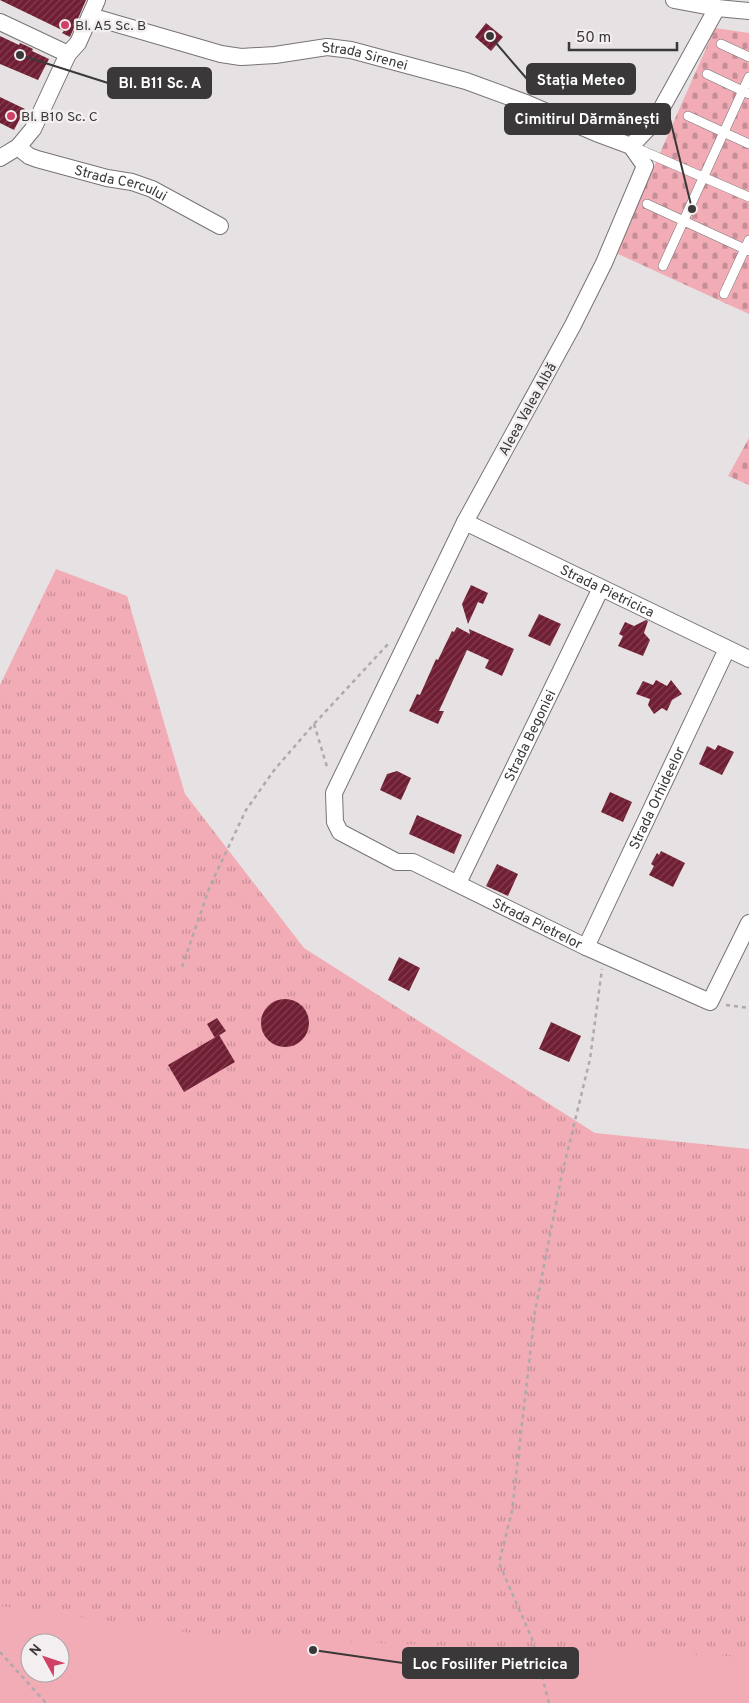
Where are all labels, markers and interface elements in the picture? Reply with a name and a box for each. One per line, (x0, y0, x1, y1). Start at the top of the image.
place label: Bl. A5 Sc. B (75, 18, 146, 35)
marker: Bl. A5 Sc. B (59, 19, 71, 31)
scale bar (569, 20, 676, 52)
text: 50 m (576, 29, 611, 48)
street label: Strada Sirenei (321, 40, 409, 75)
callout: Stația Meteo (527, 64, 635, 94)
callout: Bl. B11 Sc. A (108, 68, 211, 98)
text: Stația Meteo (537, 72, 625, 91)
text: Bl. B11 Sc. A (118, 75, 202, 94)
callout: Cimitirul Dărmănești (505, 104, 670, 134)
place label: Bl. B10 Sc. C (21, 109, 98, 126)
marker: Bl. B10 Sc. C (5, 110, 17, 122)
text: Cimitirul Dărmănești (515, 111, 659, 130)
street label: Strada Cercului (72, 163, 170, 206)
street label: Aleea Valea Albă (496, 360, 561, 459)
street label: Strada Pietricica (557, 562, 657, 622)
street label: Strada Begoniei (502, 688, 560, 785)
street label: Strada Orhideelor (626, 744, 690, 853)
street label: Strada Pietrelor (489, 895, 585, 954)
north arrow (20, 1633, 70, 1683)
text: N (26, 1641, 46, 1660)
callout: Loc Fosilifer Pietricica (403, 1648, 578, 1678)
text: Loc Fosilifer Pietricica (412, 1656, 568, 1675)

